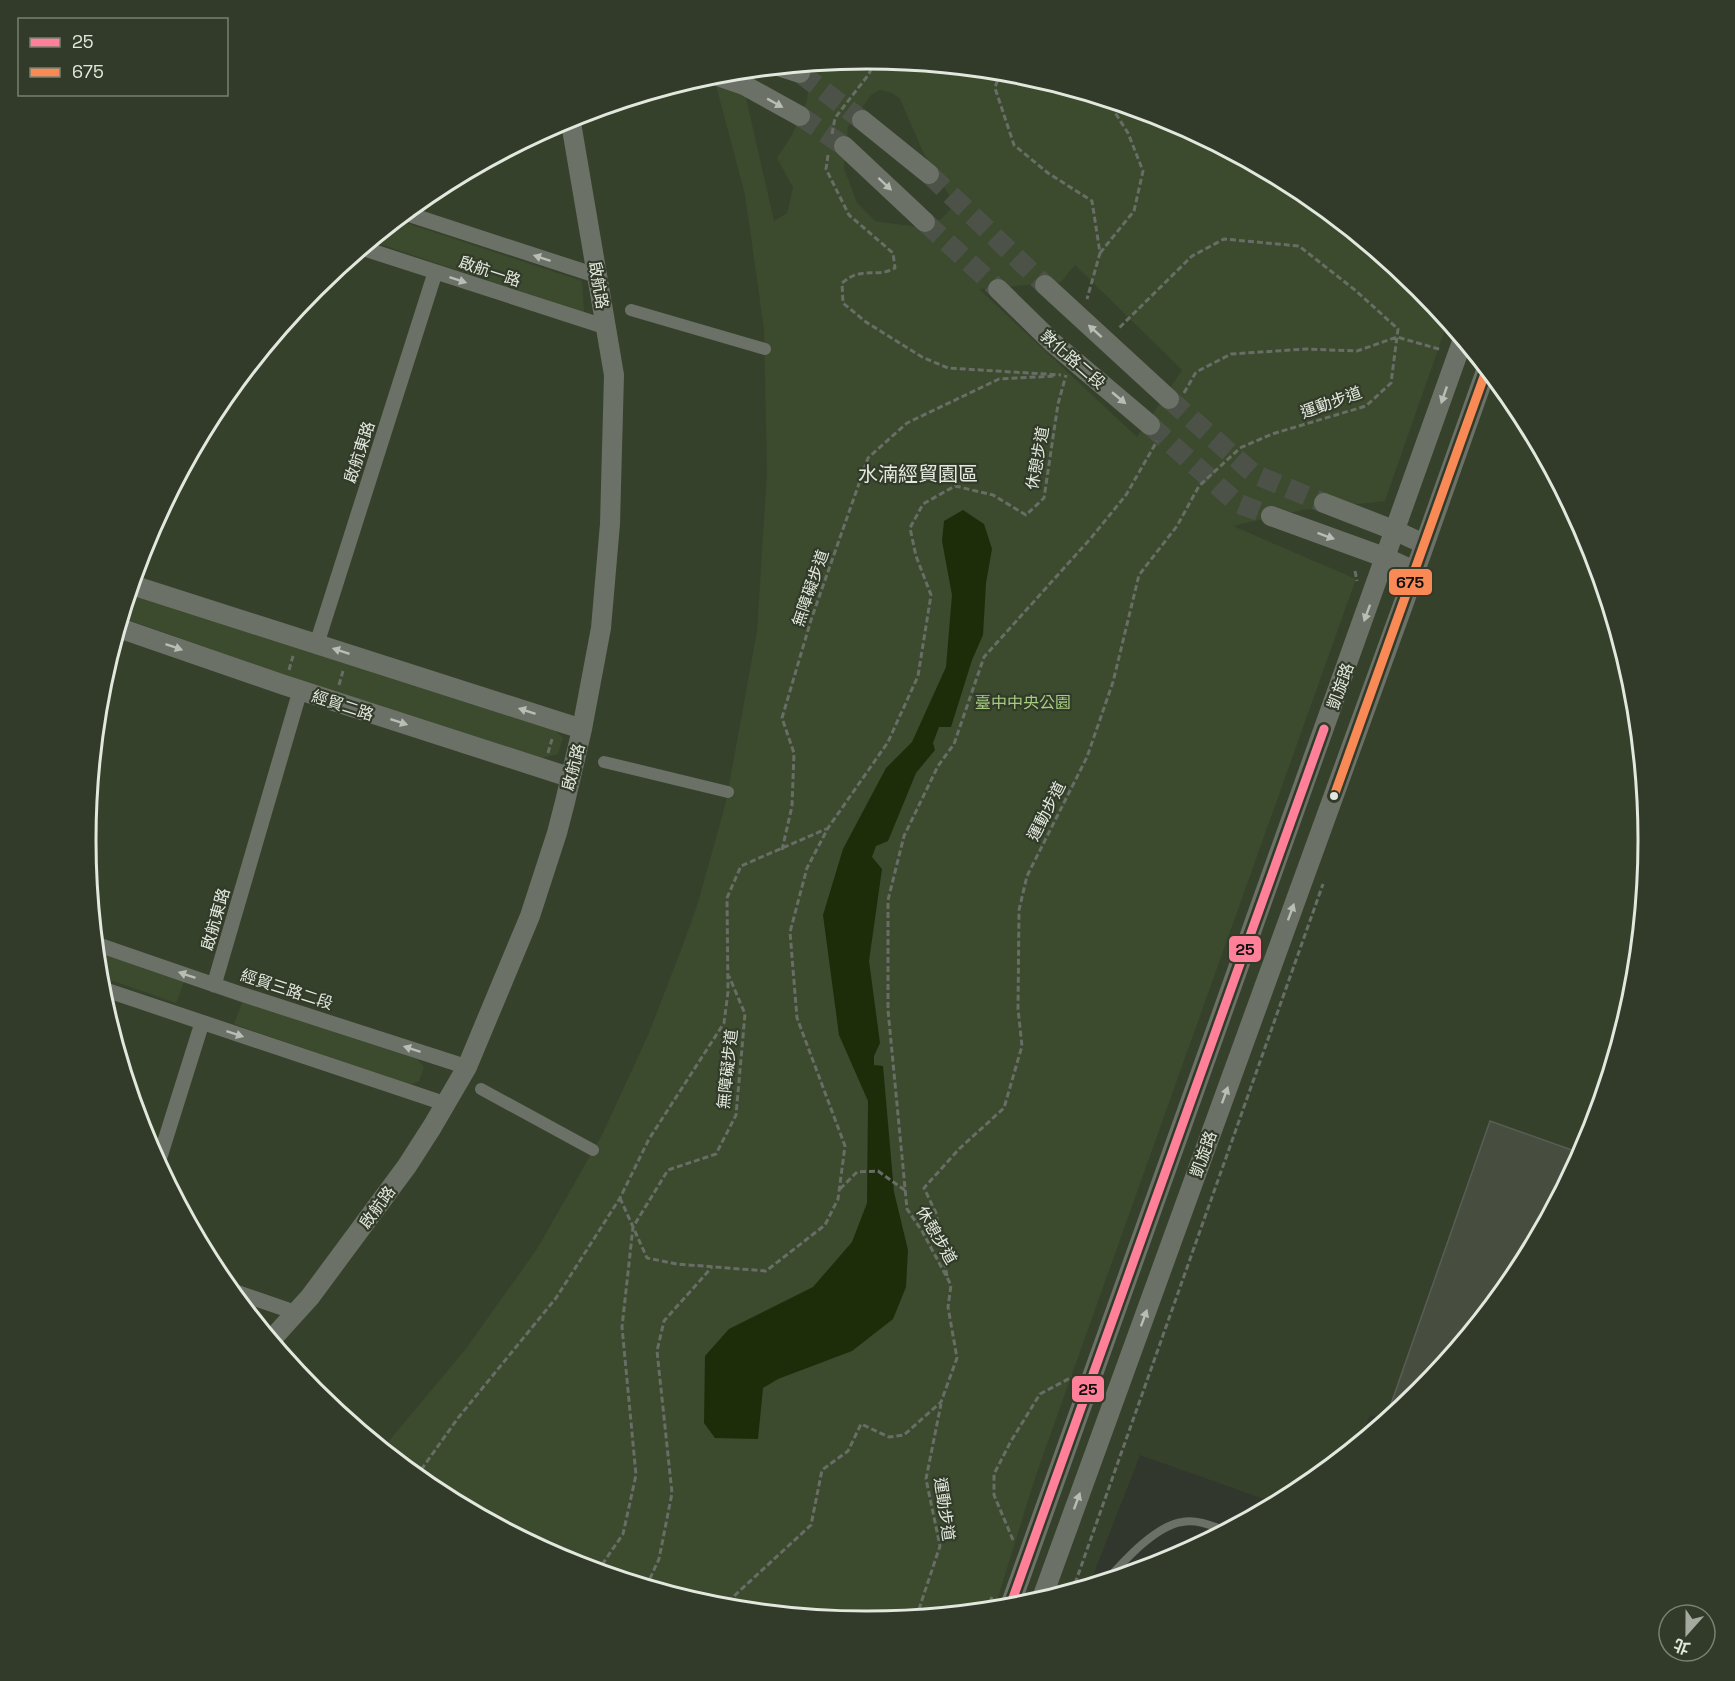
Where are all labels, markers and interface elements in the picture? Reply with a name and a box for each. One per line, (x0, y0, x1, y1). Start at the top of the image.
legend (18, 18, 228, 96)
text: 25 (72, 30, 94, 53)
text: 675 (72, 60, 104, 83)
one-way arrow (767, 98, 784, 108)
one-way arrow (877, 177, 892, 191)
street label: 啟航一路 (456, 252, 524, 291)
one-way arrow (533, 252, 551, 262)
street label: 啟航路 (584, 260, 613, 311)
one-way arrow (449, 276, 467, 285)
one-way arrow (1087, 324, 1102, 338)
street label: 敦化路二段 (1036, 325, 1110, 394)
street label: 運動步道 (1298, 382, 1365, 423)
one-way arrow (1438, 386, 1448, 404)
one-way arrow (1111, 392, 1127, 405)
street label: 啟航東路 (340, 418, 379, 486)
street label: 休憩步道 (1022, 425, 1053, 491)
district label: 水湳經貿園區 (858, 461, 978, 487)
one-way arrow (1318, 531, 1336, 541)
street label: 無障礙步道 (788, 547, 833, 629)
line badge: 675 (1388, 568, 1433, 596)
text: 675 (1396, 572, 1424, 593)
one-way arrow (1361, 604, 1371, 622)
one-way arrow (165, 643, 183, 653)
one-way arrow (332, 646, 350, 655)
street label: 凱旋路 (1322, 660, 1359, 712)
street label: 經貿二路 (309, 686, 377, 725)
park label: 臺中中央公園 (975, 692, 1071, 713)
one-way arrow (518, 706, 536, 715)
one-way arrow (390, 718, 408, 728)
street label: 啟航路 (557, 741, 589, 793)
street label: 運動步道 (1023, 778, 1070, 845)
unlabelled marker (1328, 790, 1340, 802)
street label: 啟航東路 (197, 885, 234, 953)
one-way arrow (1287, 903, 1297, 921)
line badge: 25 (1228, 935, 1262, 963)
text: 25 (1235, 939, 1255, 960)
street label: 經貿三路二段 (238, 965, 336, 1014)
one-way arrow (178, 970, 196, 979)
street label: 無障礙步道 (713, 1028, 742, 1110)
one-way arrow (226, 1030, 244, 1039)
one-way arrow (403, 1043, 421, 1053)
one-way arrow (1220, 1086, 1230, 1104)
street label: 凱旋路 (1185, 1128, 1222, 1180)
street label: 啟航路 (355, 1182, 400, 1233)
street label: 休憩步道 (911, 1202, 962, 1268)
one-way arrow (1139, 1309, 1149, 1327)
line badge: 25 (1071, 1375, 1105, 1403)
text: 25 (1078, 1379, 1098, 1400)
street label: 運動步道 (930, 1476, 959, 1542)
one-way arrow (1073, 1492, 1082, 1510)
north arrow (1657, 1603, 1717, 1663)
text: 北 (1671, 1634, 1693, 1659)

